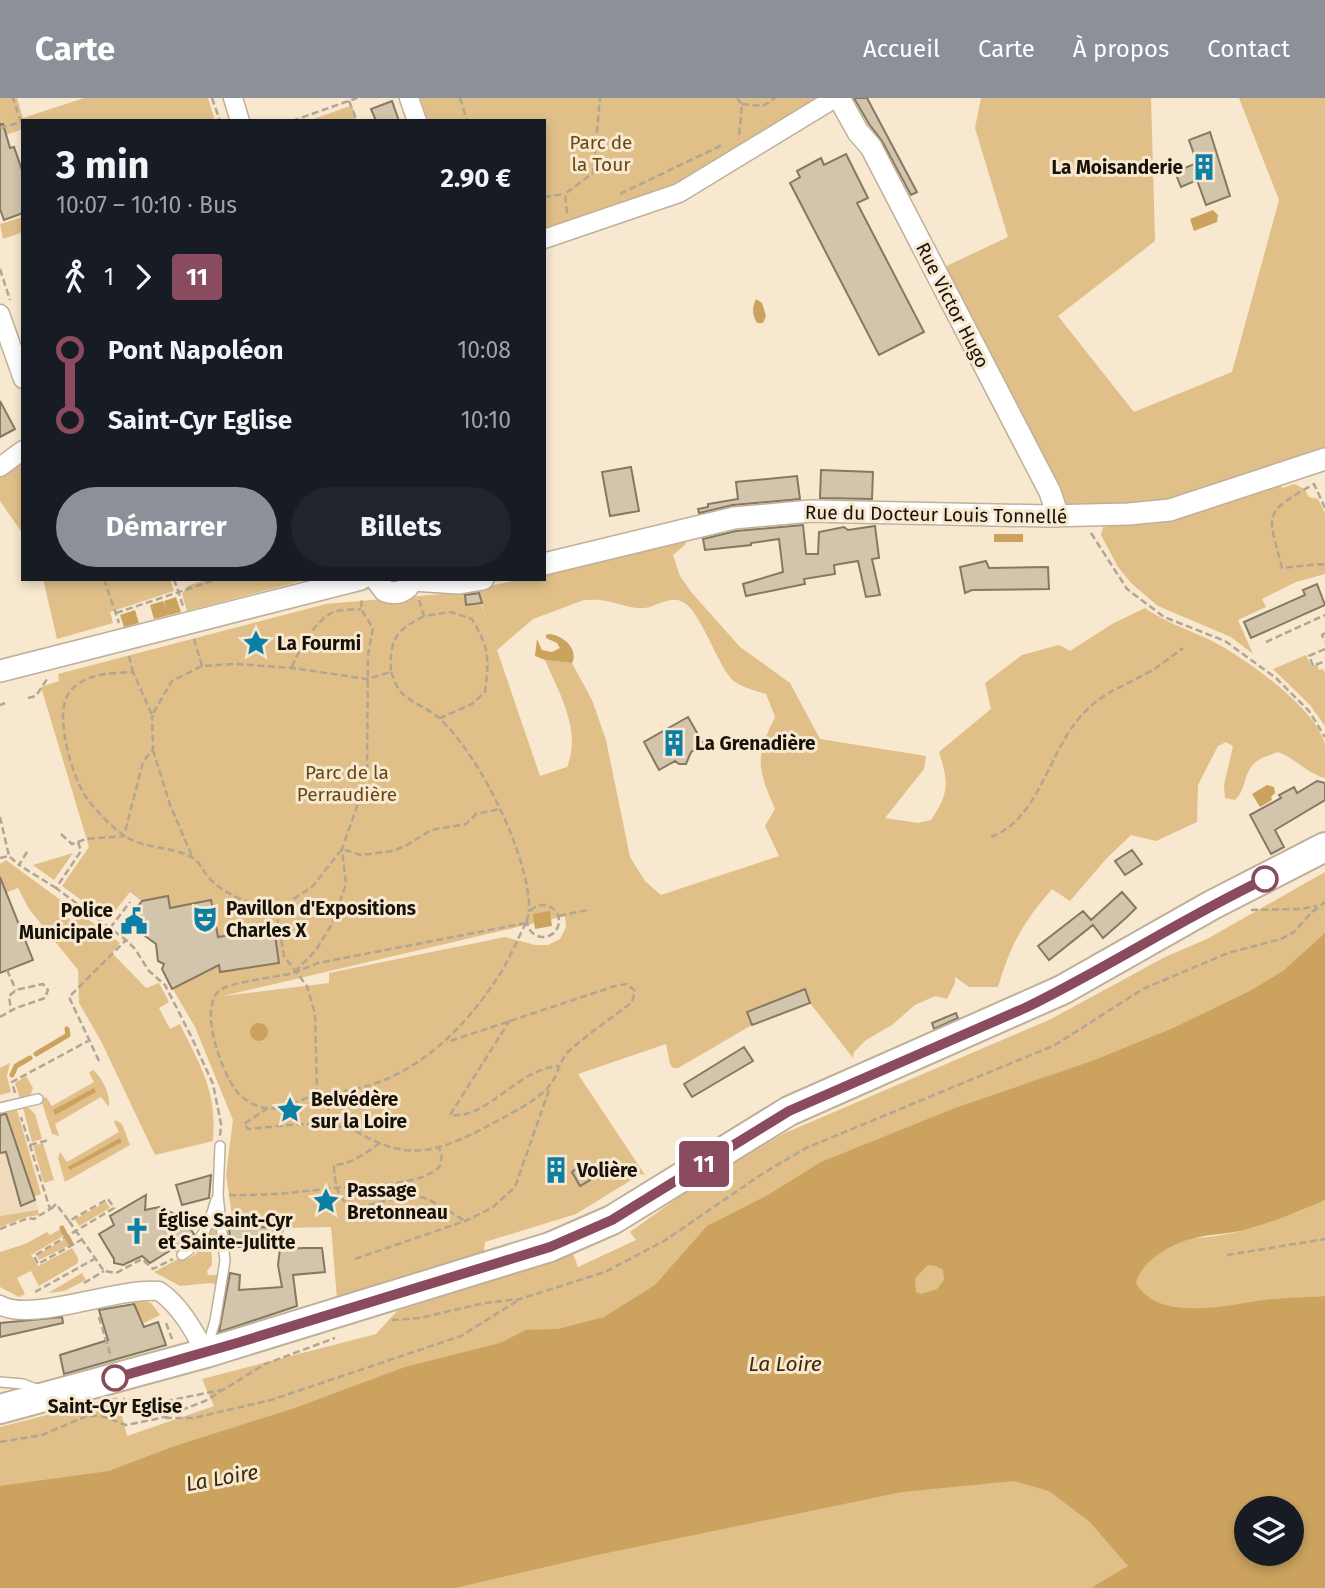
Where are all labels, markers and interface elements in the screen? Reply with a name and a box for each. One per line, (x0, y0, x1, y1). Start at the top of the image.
text: Carte (35, 29, 115, 69)
text: Accueil (863, 35, 940, 63)
text: Carte (978, 35, 1035, 63)
text: À propos (1073, 35, 1169, 63)
text: Contact (1207, 35, 1290, 63)
park label: Parc de la Tour (570, 131, 632, 176)
text: 3 min (56, 142, 150, 188)
building icon: La Moisanderie (1189, 152, 1219, 182)
place label: La Moisanderie (1051, 156, 1183, 179)
text: 2.90 € (441, 163, 511, 194)
text: 10:07 – 10:10 · Bus (56, 191, 237, 219)
street label: Rue Victor Hugo (911, 239, 994, 372)
icon: walk (56, 258, 94, 296)
icon: forward (124, 258, 162, 296)
text: 1 (104, 263, 114, 291)
text: 11 (186, 263, 208, 291)
text: Pont Napoléon (108, 335, 284, 366)
text: 10:08 (457, 336, 511, 364)
text: Saint-Cyr Eglise (108, 405, 292, 436)
text: 10:10 (461, 406, 511, 434)
button: Démarrer (56, 487, 277, 567)
button: Billets (291, 487, 511, 567)
street label: Rue du Docteur Louis Tonnellé (805, 501, 1067, 528)
place icon: La Fourmi (241, 628, 271, 658)
place label: La Fourmi (277, 632, 361, 655)
building icon: La Grenadière (659, 728, 689, 758)
place label: La Grenadière (695, 732, 815, 755)
park label: Parc de la Perraudière (297, 761, 397, 806)
unlabelled marker (1252, 866, 1278, 892)
place label: Pavillon d'Expositions Charles X (226, 897, 416, 942)
place label: Police Municipale (19, 899, 113, 944)
theatre icon: Pavillon d'Expositions Charles X (190, 904, 220, 934)
public building icon: Police Municipale (119, 906, 149, 936)
place label: Belvédère sur la Loire (311, 1088, 407, 1133)
place icon: Belvédère sur la Loire (275, 1095, 305, 1125)
line badge: 11 (672, 1141, 736, 1187)
text: 11 (693, 1150, 715, 1178)
building icon: Volière (541, 1155, 571, 1185)
place label: Volière (576, 1159, 637, 1182)
place label: Passage Bretonneau (347, 1179, 448, 1224)
place icon: Passage Bretonneau (311, 1186, 341, 1216)
place label: Église Saint-Cyr et Sainte-Julitte (158, 1207, 296, 1254)
church icon: Église Saint-Cyr et Sainte-Julitte (122, 1216, 152, 1246)
water label: La Loire (748, 1351, 822, 1377)
marker: Saint-Cyr Eglise (102, 1365, 128, 1391)
place label: Saint-Cyr Eglise (48, 1395, 182, 1418)
water label: La Loire (184, 1459, 260, 1497)
map controls (1234, 1496, 1304, 1566)
button: layers (1234, 1496, 1304, 1566)

